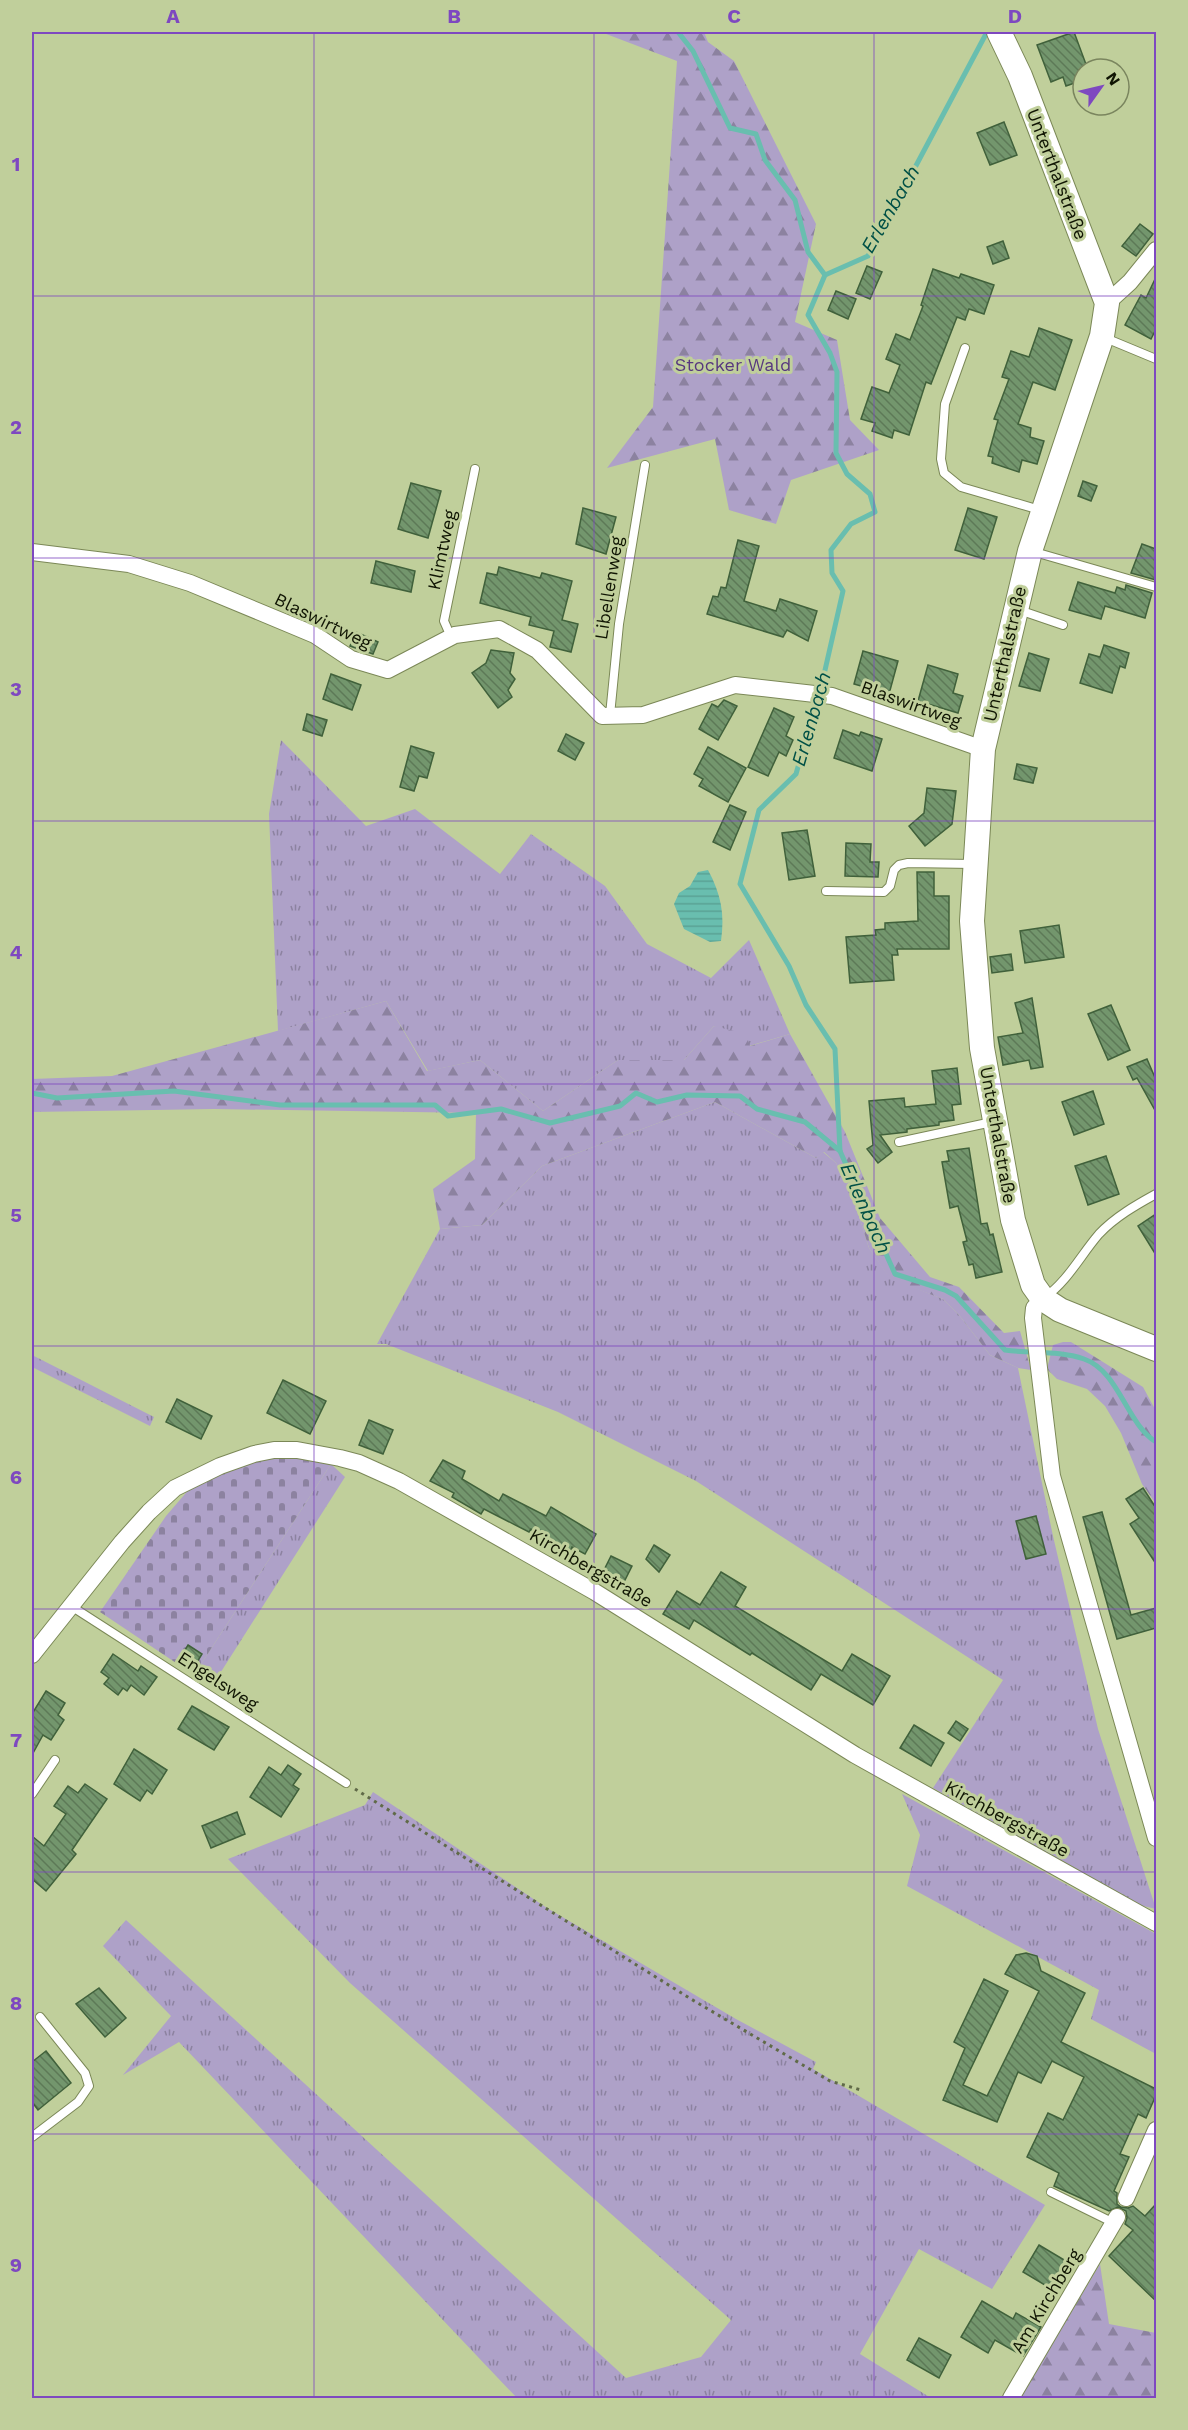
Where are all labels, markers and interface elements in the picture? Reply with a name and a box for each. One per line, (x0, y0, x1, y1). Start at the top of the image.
text: A (166, 4, 180, 28)
text: B (447, 4, 461, 28)
text: C (727, 4, 741, 28)
text: D (1008, 4, 1022, 28)
north arrow (1071, 57, 1131, 117)
text: N (1102, 69, 1124, 89)
street label: Unterthalstraße (1023, 105, 1092, 242)
text: 1 (12, 152, 20, 176)
water label: Erlenbach (855, 161, 925, 257)
park label: Stocker Wald (675, 354, 791, 375)
text: 2 (10, 415, 22, 439)
street label: Klimtweg (423, 507, 460, 592)
street label: Libellenweg (590, 534, 627, 641)
street label: Unterthalstraße (979, 584, 1030, 724)
street label: Blaswirtweg (271, 588, 376, 653)
water label: Erlenbach (786, 669, 836, 769)
street label: Blaswirtweg (858, 676, 965, 732)
text: 3 (10, 677, 22, 701)
text: 4 (10, 940, 23, 964)
street label: Unterthalstraße (976, 1065, 1021, 1205)
water label: Erlenbach (835, 1159, 897, 1257)
text: 5 (10, 1203, 22, 1227)
text: 6 (10, 1465, 22, 1489)
street label: Kirchbergstraße (526, 1524, 657, 1611)
street label: Engelsweg (174, 1647, 263, 1715)
text: 7 (10, 1728, 22, 1752)
street label: Kirchbergstraße (941, 1776, 1073, 1861)
text: 8 (10, 1991, 22, 2015)
street label: Am Kirchberg (1006, 2244, 1085, 2357)
text: 9 (10, 2253, 22, 2277)

